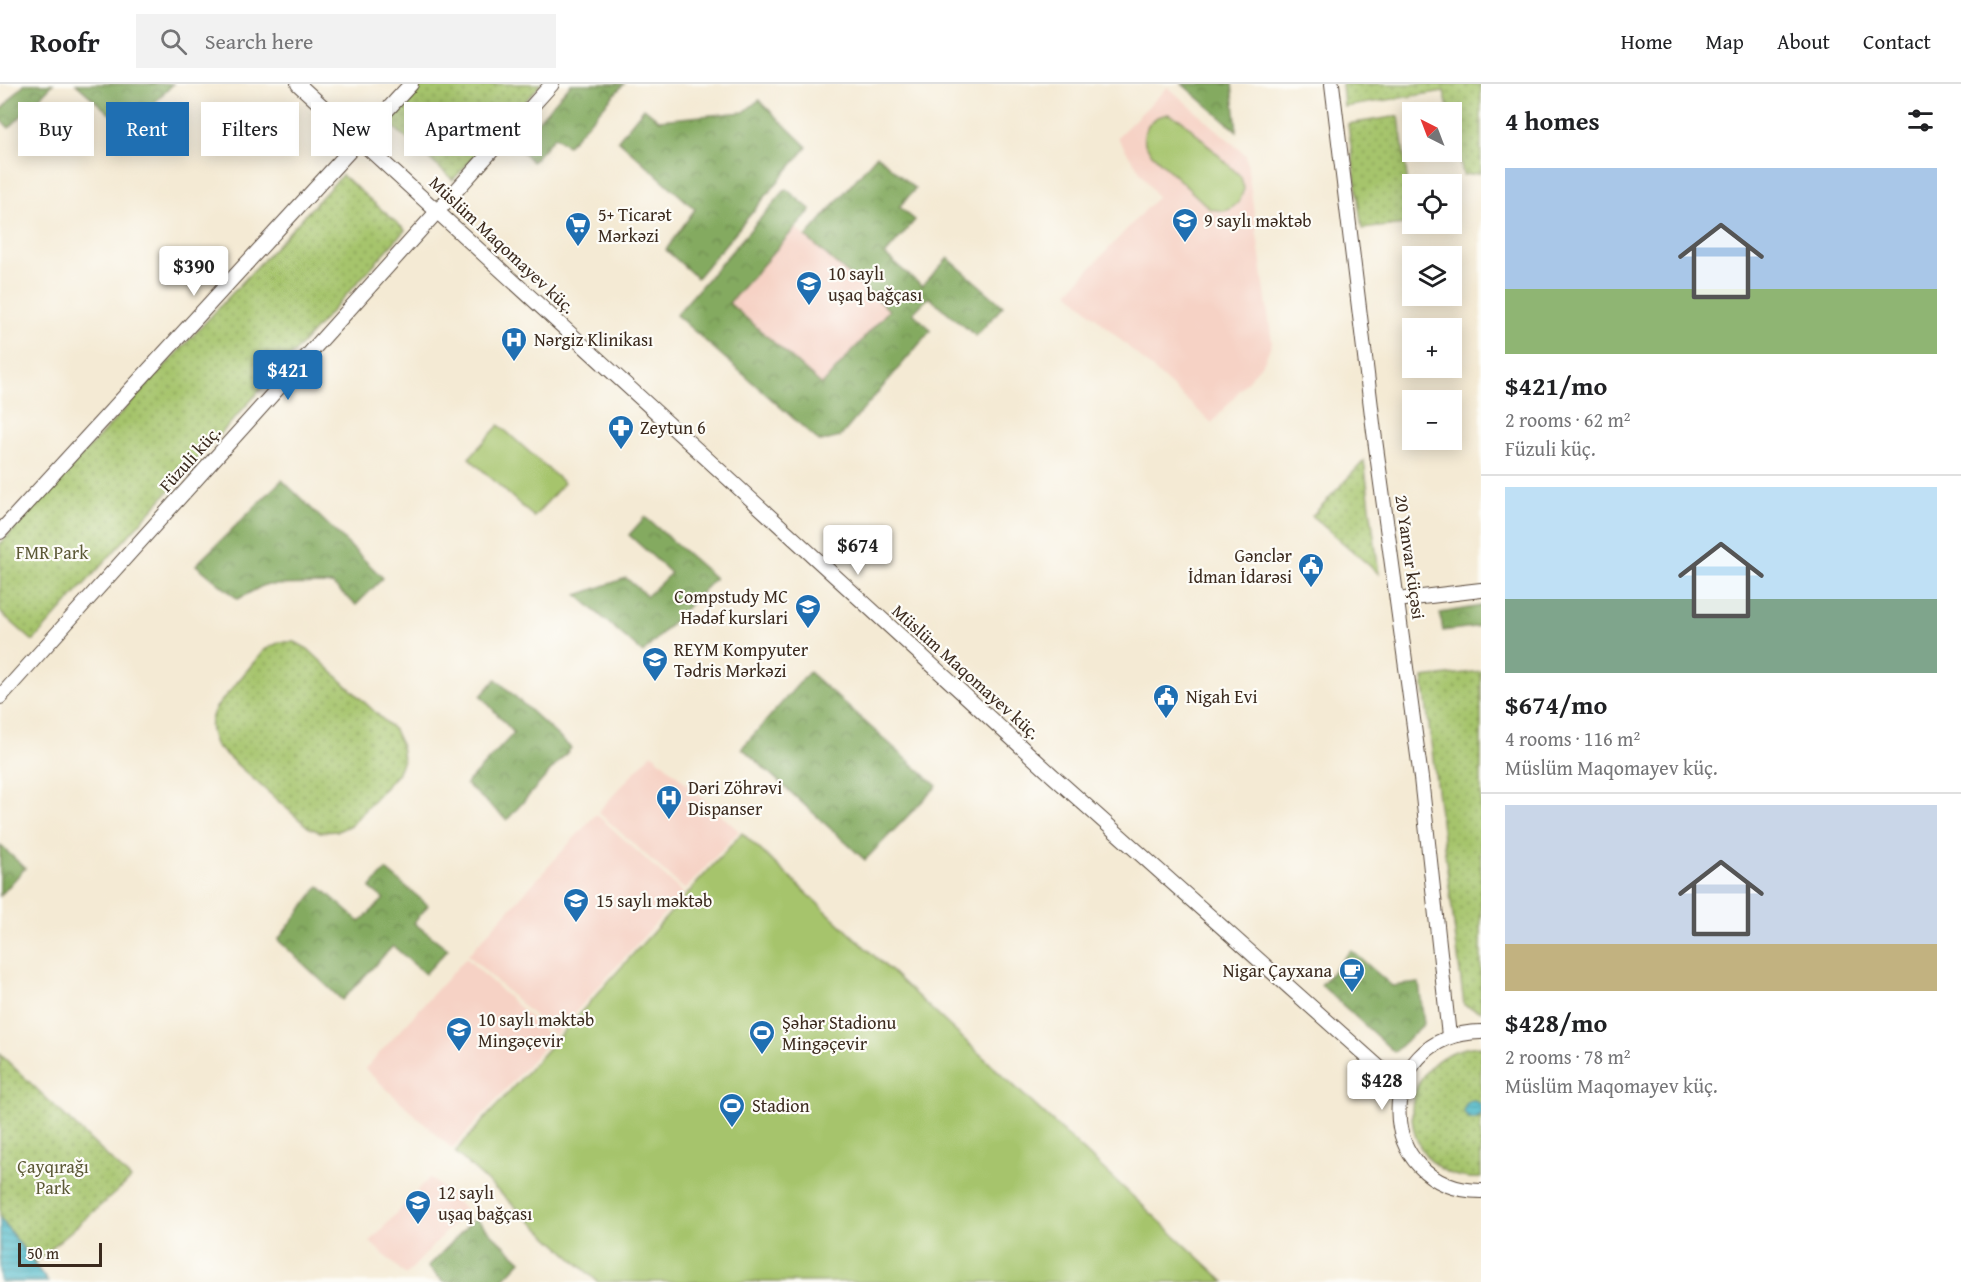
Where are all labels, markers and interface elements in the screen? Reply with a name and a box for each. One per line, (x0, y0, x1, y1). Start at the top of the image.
search box (136, 14, 556, 68)
text: Roofr (30, 21, 100, 62)
icon: search (157, 25, 190, 58)
text: Search here (205, 25, 313, 57)
text: Home (1621, 26, 1672, 57)
text: Map (1705, 26, 1744, 57)
text: About (1777, 26, 1830, 57)
text: Contact (1863, 26, 1931, 57)
text: 4 homes (1505, 101, 1600, 140)
chip: Buy (18, 102, 94, 156)
chip: Rent (106, 102, 189, 156)
chip: Filters (201, 102, 299, 156)
chip: New (311, 102, 392, 156)
chip: Apartment (404, 102, 542, 156)
north arrow (1402, 102, 1462, 162)
map controls (1402, 102, 1462, 450)
icon: filters (1904, 104, 1937, 137)
street label: Müslüm Maqomayev küç. (423, 169, 582, 320)
button: locate (1402, 174, 1462, 234)
place label: 5+ Ticarət Mərkəzi (598, 201, 672, 249)
school or university icon: 9 saylı məktəb (1170, 206, 1200, 244)
place label: 9 saylı məktəb (1204, 207, 1312, 234)
icon: home (1667, 207, 1775, 315)
supermarket icon: 5+ Ticarət Mərkəzi (563, 210, 593, 248)
pin: $390 (158, 246, 230, 297)
button: layers (1402, 246, 1462, 306)
text: $390 (173, 251, 215, 280)
place label: 10 saylı uşaq bağçası (828, 260, 922, 308)
school or university icon: 10 saylı uşaq bağçası (794, 269, 824, 307)
button: + (1402, 318, 1462, 378)
hospital icon: Nərgiz Klinikası (499, 325, 529, 363)
place label: Nərgiz Klinikası (534, 326, 653, 353)
pin: $421 (252, 350, 324, 401)
text: $421 (267, 355, 309, 384)
text: $421/mo (1505, 366, 1607, 405)
button: − (1402, 390, 1462, 450)
text: 2 rooms · 62 m² (1505, 405, 1631, 434)
pharmacy icon: Zeytun 6 (606, 413, 636, 451)
place label: Zeytun 6 (640, 414, 706, 441)
street label: Füzuli küç. (152, 419, 227, 498)
text: Füzuli küç. (1505, 434, 1595, 463)
street label: 20 Yanvar küçəsi (1388, 493, 1433, 621)
pin: $674 (822, 525, 894, 576)
icon: home (1667, 526, 1775, 634)
text: $674 (837, 530, 879, 559)
park label: FMR Park (16, 539, 89, 566)
place label: Gənclər İdman İdarəsi (1188, 542, 1293, 590)
public building icon: Gənclər İdman İdarəsi (1296, 551, 1326, 589)
place label: Compstudy MC Hədəf kurslari (674, 583, 788, 631)
school or university icon: Compstudy MC Hədəf kurslari (793, 592, 823, 630)
street label: Müslüm Maqomayev küç. (886, 598, 1047, 746)
place label: REYM Kompyuter Tədris Mərkəzi (674, 636, 809, 684)
school or university icon: REYM Kompyuter Tədris Mərkəzi (640, 645, 670, 683)
public building icon: Nigah Evi (1151, 682, 1181, 720)
place label: Nigah Evi (1186, 683, 1257, 710)
text: $674/mo (1505, 685, 1607, 724)
text: 4 rooms · 116 m² (1505, 724, 1640, 753)
text: Müslüm Maqomayev küç. (1505, 753, 1718, 782)
place label: Dəri Zöhrəvi Dispanser (688, 774, 782, 822)
hospital icon: Dəri Zöhrəvi Dispanser (654, 783, 684, 821)
icon: home (1667, 844, 1775, 952)
school or university icon: 15 saylı məktəb (561, 886, 591, 924)
place label: 15 saylı məktəb (596, 887, 712, 914)
cafe icon: Nigar Çayxana (1337, 956, 1367, 994)
place label: Nigar Çayxana (1223, 957, 1332, 984)
text: $428/mo (1505, 1003, 1607, 1042)
place label: 10 saylı məktəb Mingəçevir (478, 1006, 594, 1054)
place label: Şəhər Stadionu Mingəçevir (782, 1009, 897, 1057)
school or university icon: 10 saylı məktəb Mingəçevir (444, 1015, 474, 1053)
sports icon: Şəhər Stadionu Mingəçevir (747, 1018, 777, 1056)
text: 2 rooms · 78 m² (1505, 1042, 1631, 1071)
pin: $428 (1346, 1060, 1418, 1111)
text: $428 (1361, 1065, 1403, 1094)
text: Müslüm Maqomayev küç. (1505, 1071, 1718, 1100)
sports icon: Stadion (717, 1091, 747, 1129)
place label: Stadion (752, 1092, 810, 1119)
park label: Çayqırağı Park (17, 1153, 89, 1201)
place label: 12 saylı uşaq bağçası (438, 1179, 532, 1227)
school or university icon: 12 saylı uşaq bağçası (403, 1188, 433, 1226)
scale bar (18, 1240, 102, 1268)
text: 50 m (27, 1241, 59, 1265)

